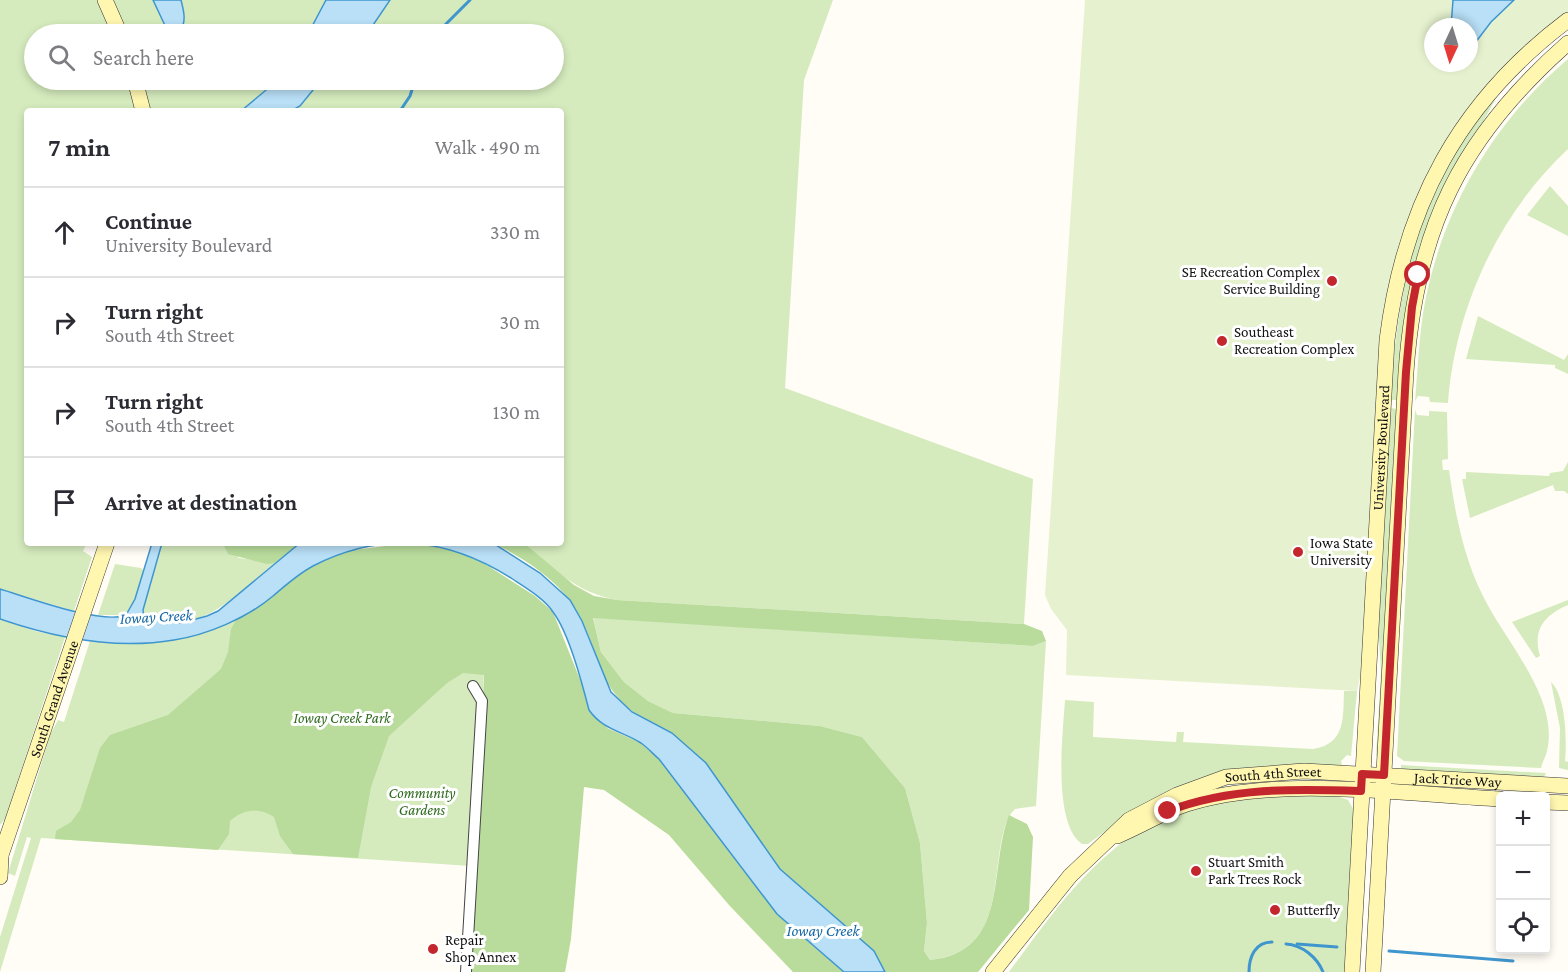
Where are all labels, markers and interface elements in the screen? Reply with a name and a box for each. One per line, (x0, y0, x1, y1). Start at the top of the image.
north arrow (1424, 18, 1478, 72)
search box (24, 24, 564, 90)
icon: search (45, 41, 78, 74)
text: Search here (93, 45, 194, 70)
text: 7 min (48, 133, 110, 162)
text: Walk · 490 m (435, 136, 540, 158)
text: Continue (105, 209, 192, 234)
icon: ahead (48, 216, 81, 249)
text: 330 m (490, 221, 540, 243)
text: University Boulevard (105, 234, 272, 256)
route start (1404, 261, 1430, 287)
place label: SE Recreation Complex Service Building (1182, 264, 1320, 298)
marker: SE Recreation Complex Service Building (1325, 274, 1339, 288)
text: Turn right (105, 299, 203, 324)
icon: right (48, 306, 81, 339)
text: 30 m (499, 311, 540, 333)
text: South 4th Street (105, 324, 234, 346)
place label: Southeast Recreation Complex (1234, 324, 1354, 358)
marker: Southeast Recreation Complex (1215, 334, 1229, 348)
street label: University Boulevard (1370, 385, 1392, 511)
text: Turn right (105, 389, 203, 414)
icon: right (48, 396, 81, 429)
text: 130 m (493, 401, 540, 423)
text: South 4th Street (105, 414, 234, 436)
icon: arrive (48, 486, 81, 519)
text: Arrive at destination (105, 490, 297, 515)
place label: Iowa State University (1310, 535, 1373, 569)
marker: Iowa State University (1291, 545, 1305, 559)
water label: Ioway Creek (119, 606, 194, 628)
street label: South Grand Avenue (27, 638, 81, 760)
park label: Ioway Creek Park (293, 710, 392, 727)
street label: South 4th Street (1224, 763, 1323, 785)
street label: Jack Trice Way (1412, 769, 1502, 791)
park label: Community Gardens (389, 785, 455, 818)
map controls (1496, 792, 1550, 954)
button: + (1496, 792, 1550, 846)
route end (1154, 797, 1180, 823)
button: − (1496, 846, 1550, 900)
place label: Stuart Smith Park Trees Rock (1208, 854, 1302, 887)
marker: Stuart Smith Park Trees Rock (1189, 864, 1203, 878)
button: locate (1496, 900, 1550, 954)
place label: Butterfly (1287, 902, 1340, 919)
marker: Butterfly (1268, 903, 1282, 917)
water label: Ioway Creek (787, 922, 860, 940)
place label: Repair Shop Annex (445, 932, 516, 966)
marker: Repair Shop Annex (426, 942, 440, 956)

